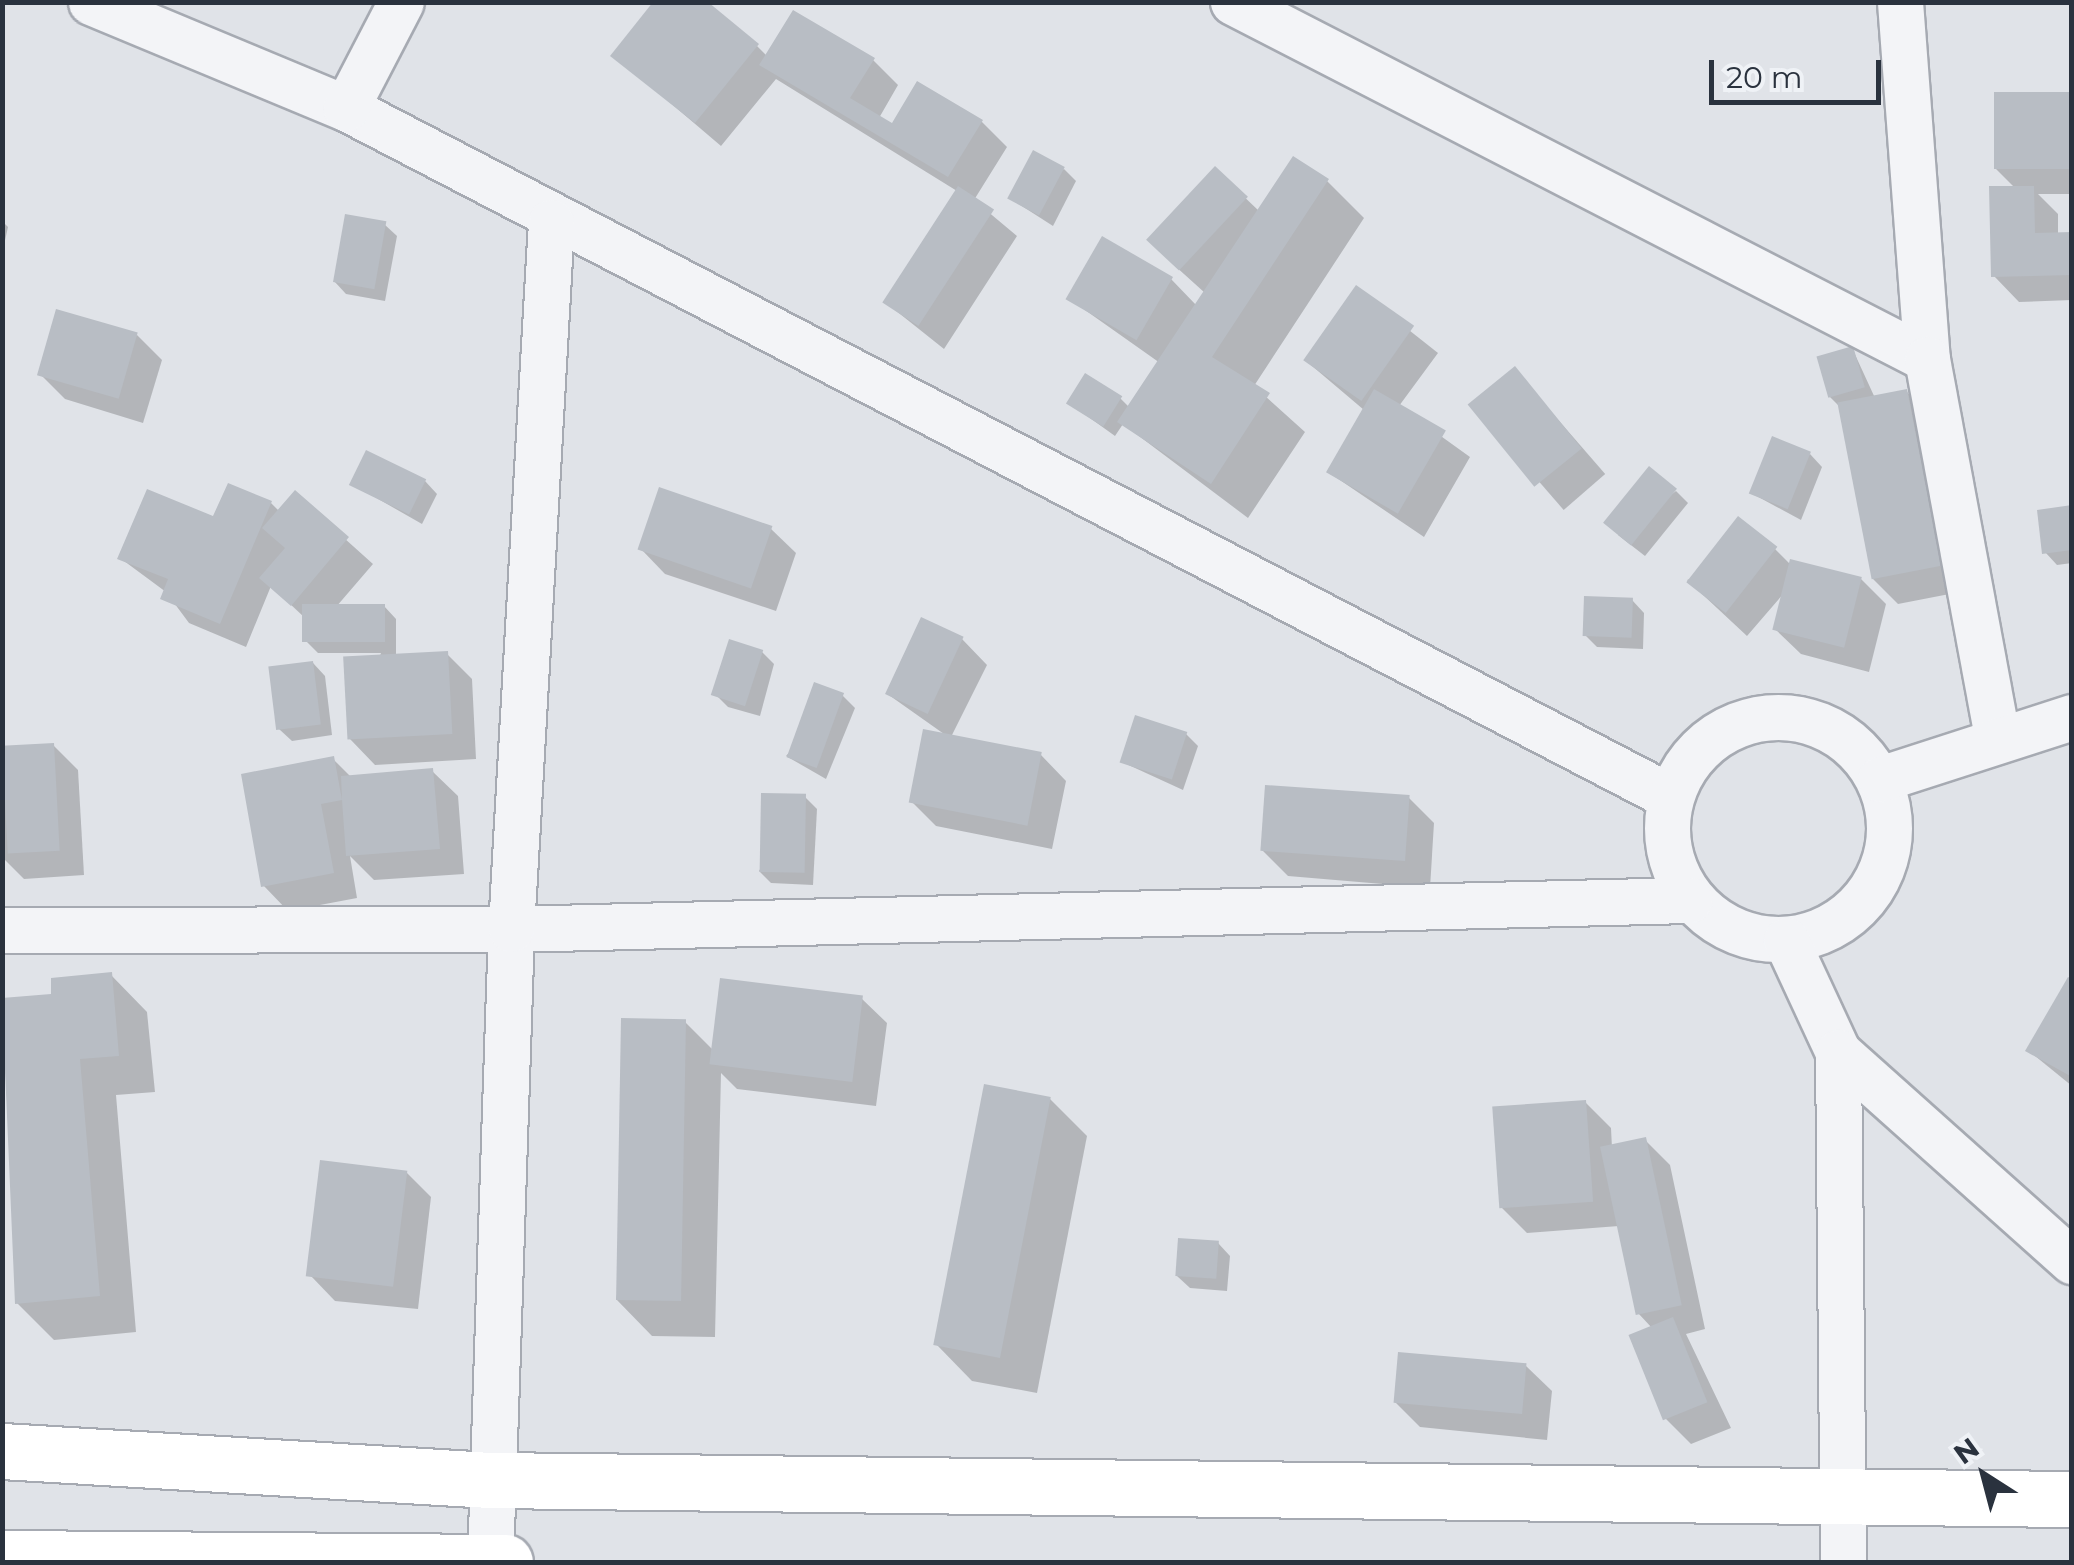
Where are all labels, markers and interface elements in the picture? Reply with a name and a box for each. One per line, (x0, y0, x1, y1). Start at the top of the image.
scale bar (1714, 40, 1886, 102)
text: 20 m (1726, 59, 1803, 96)
north arrow (1934, 1425, 2034, 1525)
text: N (1947, 1430, 1986, 1471)

